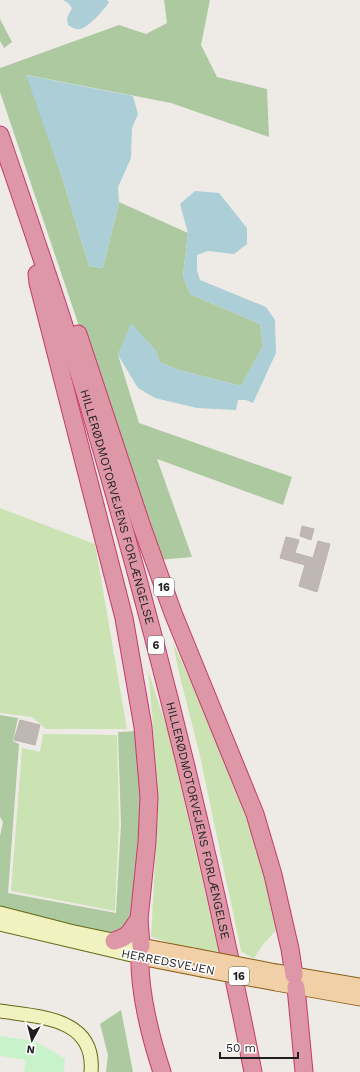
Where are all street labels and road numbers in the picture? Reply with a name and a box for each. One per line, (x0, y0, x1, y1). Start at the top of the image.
street label: HILLERØDMOTORVEJENS FORLÆNGELSE (77, 388, 157, 626)
road number: 16 (154, 578, 174, 596)
road number: 6 (148, 636, 164, 654)
street label: HILLERØDMOTORVEJENS FORLÆNGELSE (163, 700, 233, 941)
street label: HERREDSVEJEN (120, 946, 216, 978)
road number: 16 (229, 967, 249, 985)

